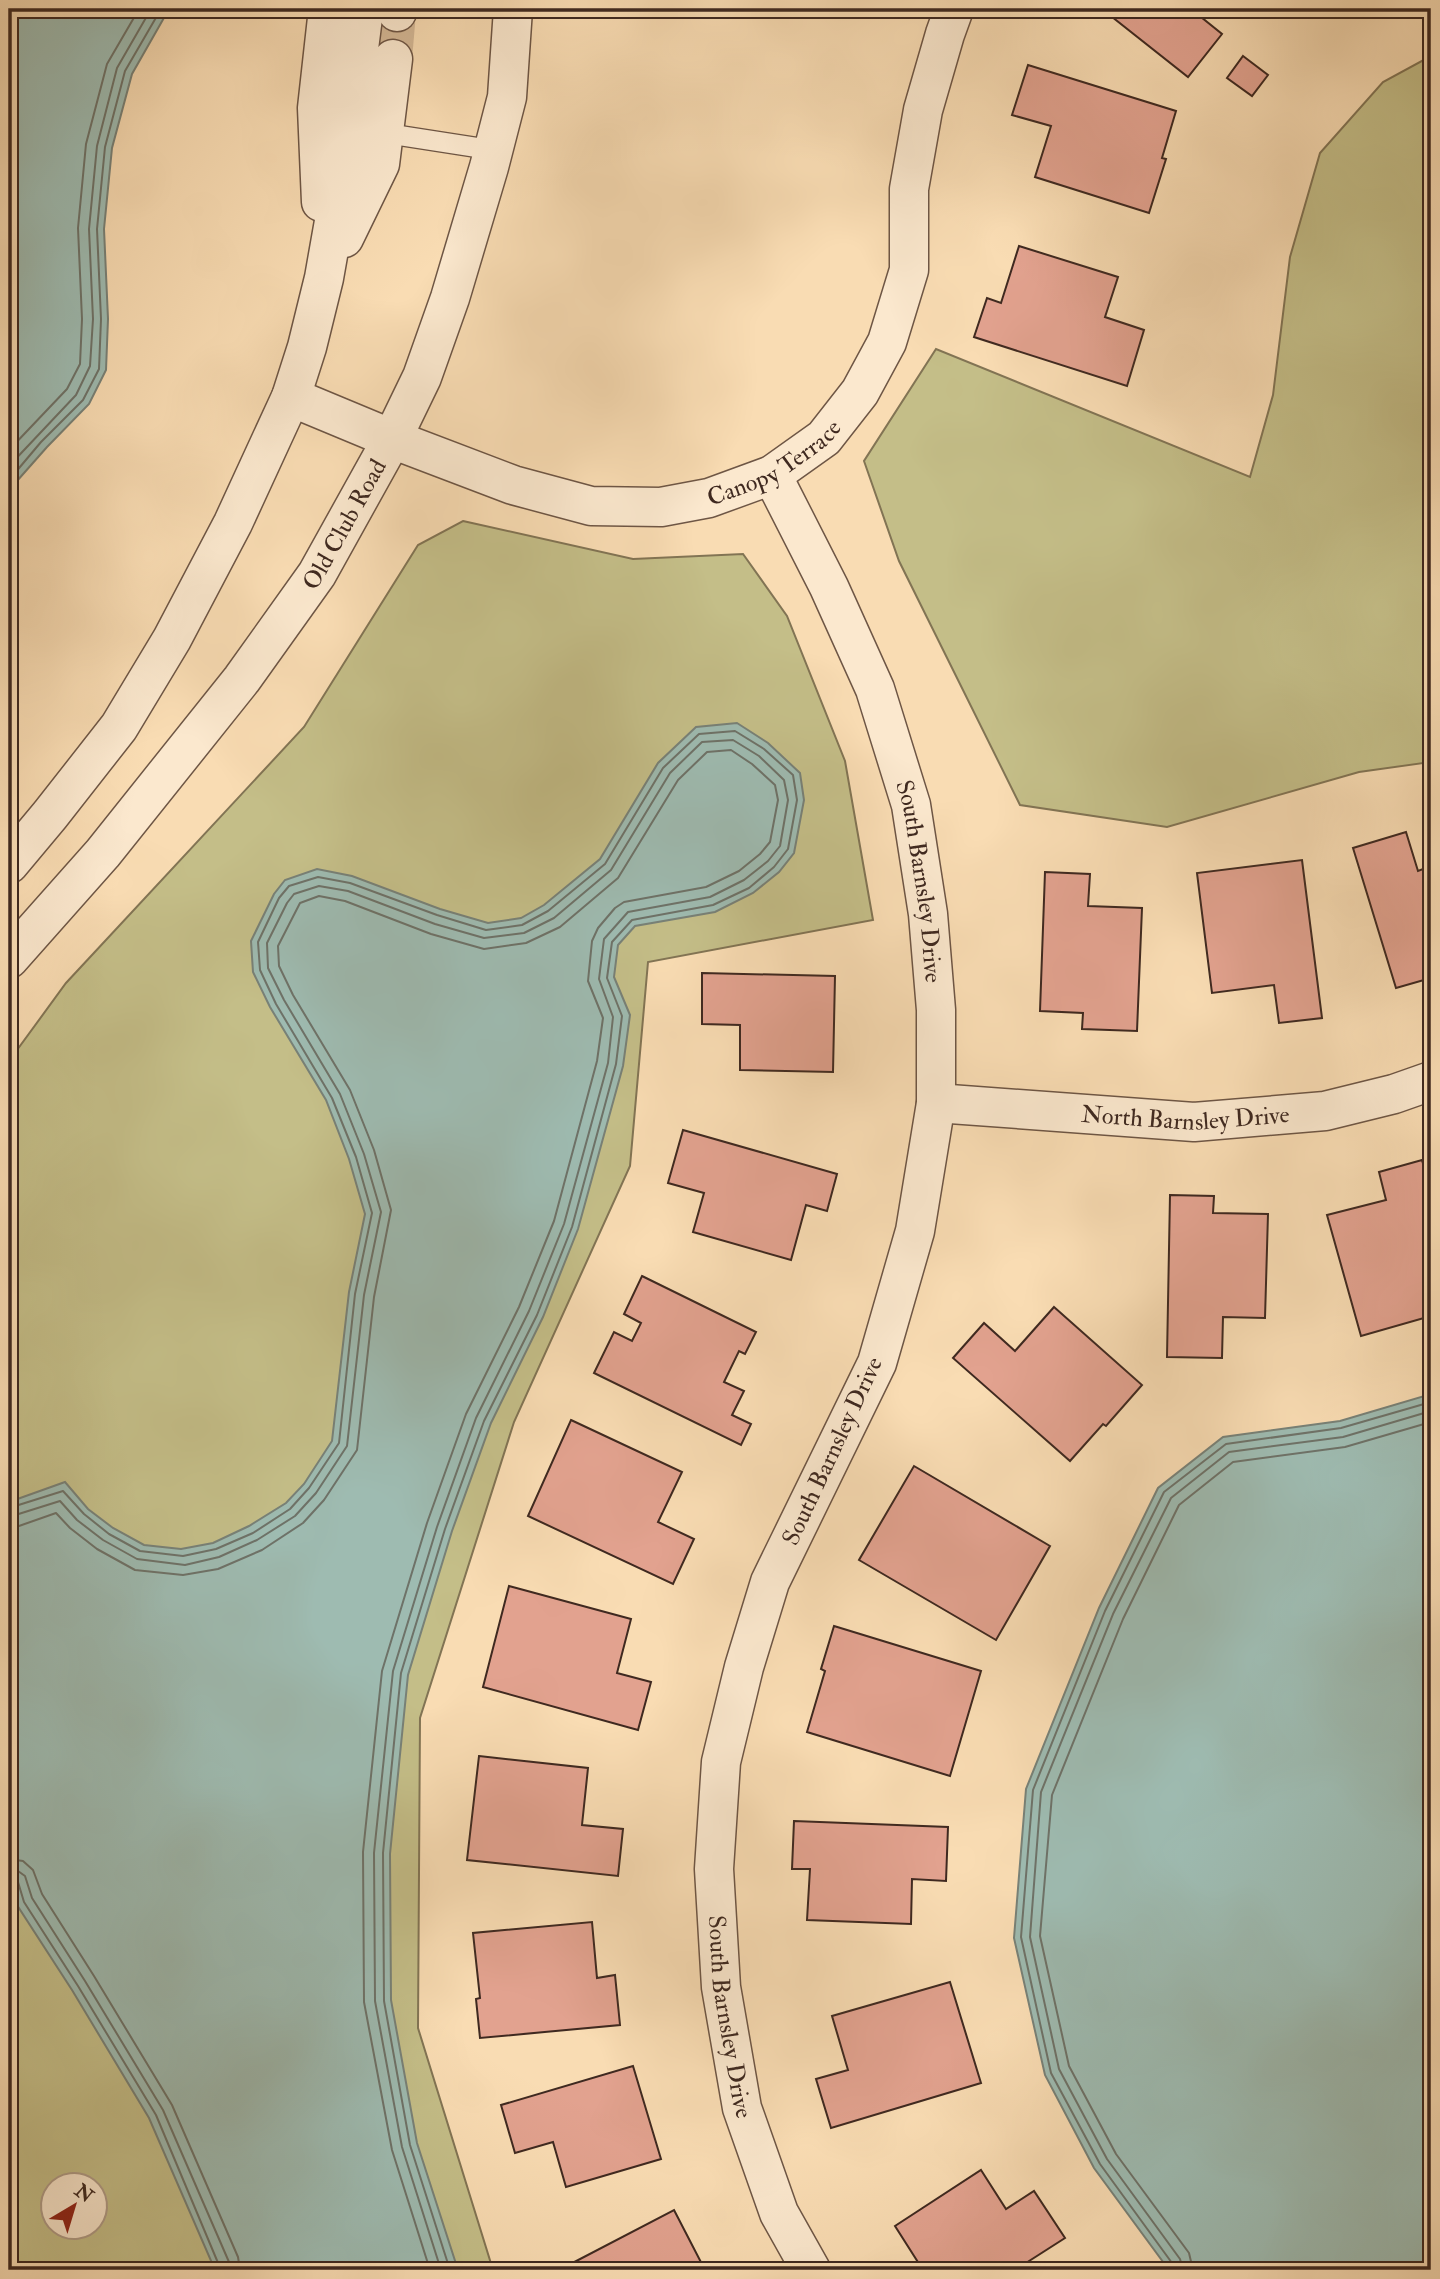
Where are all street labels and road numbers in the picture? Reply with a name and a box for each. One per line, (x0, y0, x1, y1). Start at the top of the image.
street label: Canopy Terrace (703, 414, 848, 513)
street label: Old Club Road (295, 454, 394, 596)
street label: South Barnsley Drive (888, 776, 949, 984)
street label: North Barnsley Drive (1080, 1099, 1291, 1138)
street label: South Barnsley Drive (775, 1352, 890, 1550)
street label: South Barnsley Drive (701, 1914, 759, 2123)

